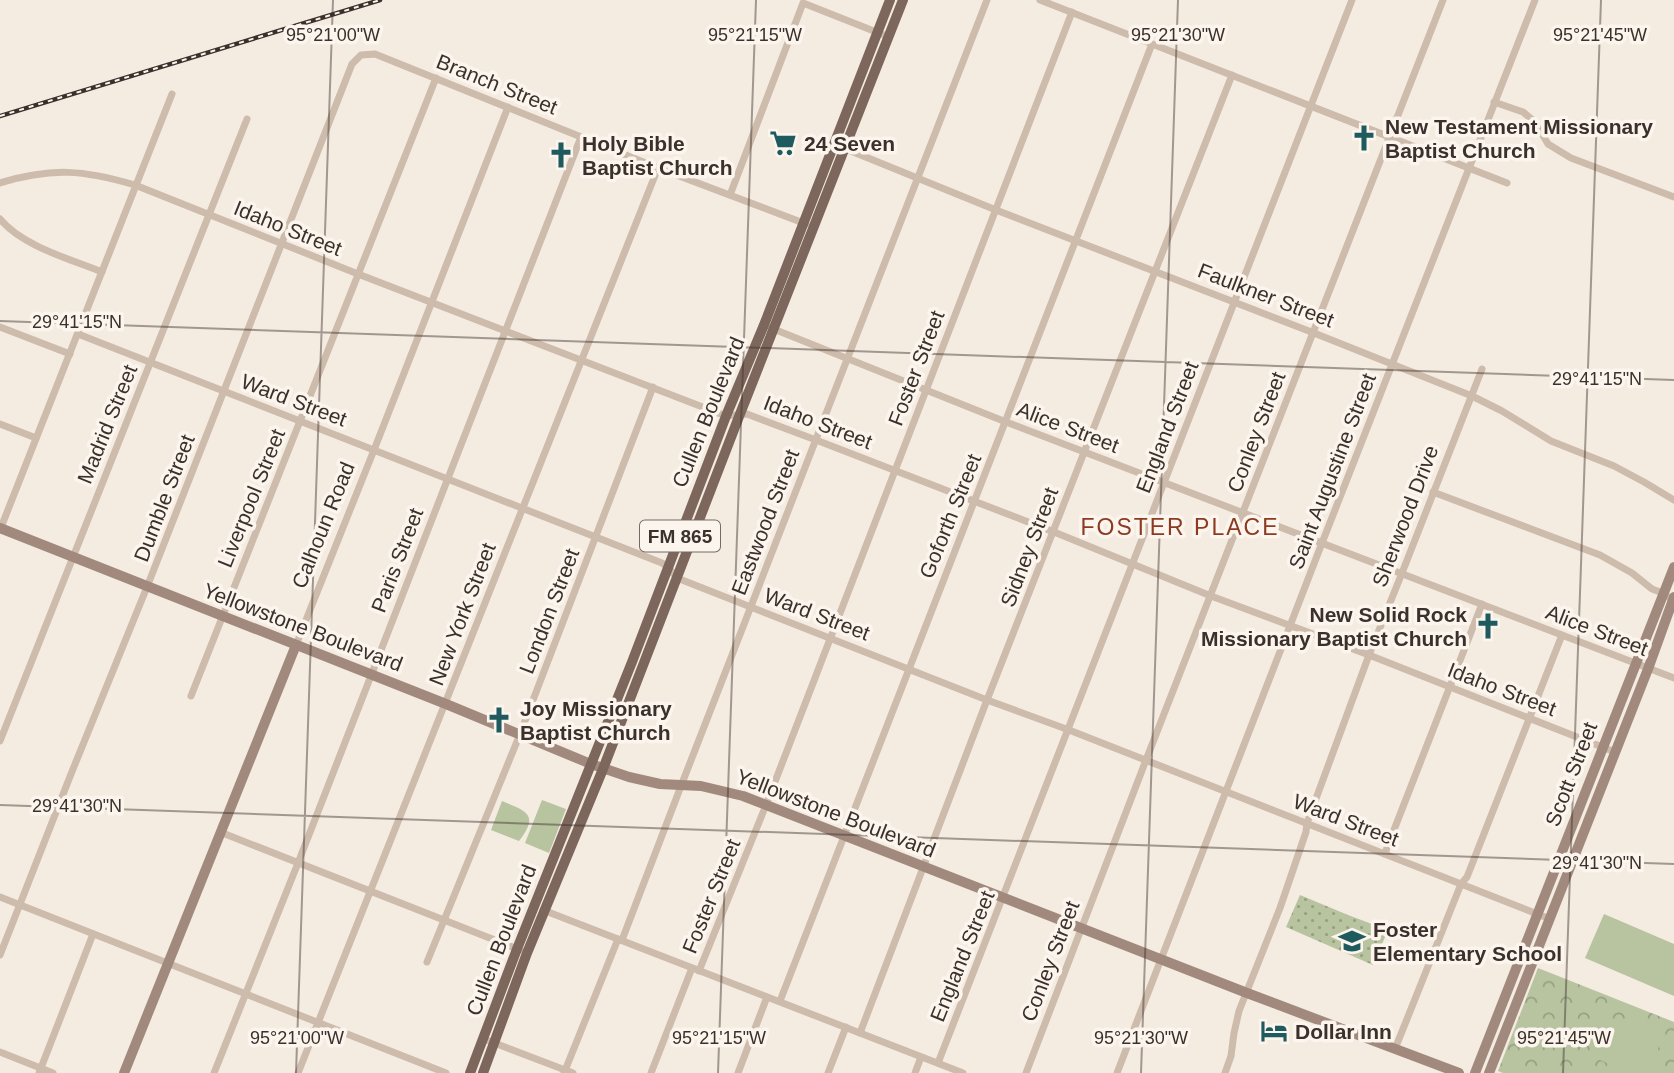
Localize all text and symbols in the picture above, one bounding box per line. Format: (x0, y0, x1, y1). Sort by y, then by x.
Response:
text: 95°21'00"W (286, 25, 380, 45)
text: 95°21'15"W (708, 25, 802, 45)
text: 95°21'30"W (1131, 25, 1225, 45)
text: 95°21'45"W (1553, 25, 1647, 45)
street label: Branch Street (433, 49, 561, 119)
place label: New Testament Missionary Baptist Church (1385, 115, 1653, 162)
church icon: New Testament Missionary Baptist Church (1349, 123, 1379, 153)
supermarket icon: 24 Seven (768, 128, 798, 158)
place label: Holy Bible Baptist Church (582, 132, 733, 179)
place label: 24 Seven (804, 132, 895, 155)
church icon: Holy Bible Baptist Church (546, 140, 576, 170)
street label: Idaho Street (231, 196, 345, 260)
street label: Faulkner Street (1195, 259, 1337, 332)
street label: Foster Street (884, 307, 949, 429)
text: 29°41'15"N (32, 312, 122, 332)
street label: Cullen Boulevard (667, 334, 749, 490)
street label: England Street (1131, 358, 1203, 496)
street label: Madrid Street (73, 361, 141, 487)
street label: Conley Street (1222, 368, 1290, 496)
street label: Ward Street (238, 369, 350, 431)
text: 29°41'15"N (1552, 369, 1642, 389)
street label: Saint Augustine Street (1284, 370, 1380, 572)
street label: Idaho Street (760, 391, 876, 453)
street label: Alice Street (1014, 397, 1122, 457)
street label: Liverpool Street (213, 425, 289, 570)
street label: Dumble Street (129, 431, 199, 565)
street label: Sherwood Drive (1367, 442, 1443, 590)
street label: Eastwood Street (727, 446, 803, 598)
street label: Goforth Street (915, 450, 985, 581)
street label: Calhoun Road (287, 458, 359, 592)
street label: Sidney Street (996, 484, 1062, 610)
street label: Paris Street (367, 505, 427, 615)
district label: FOSTER PLACE (1080, 514, 1280, 540)
road number: FM 865 (640, 520, 720, 552)
street label: New York Street (424, 539, 500, 688)
street label: London Street (515, 545, 583, 677)
street label: Yellowstone Boulevard (200, 578, 406, 676)
street label: Ward Street (761, 583, 873, 645)
street label: Alice Street (1543, 600, 1651, 660)
place label: New Solid Rock Missionary Baptist Church (1201, 603, 1467, 650)
church icon: New Solid Rock Missionary Baptist Church (1473, 611, 1503, 641)
street label: Idaho Street (1444, 658, 1560, 720)
place label: Joy Missionary Baptist Church (520, 697, 672, 744)
church icon: Joy Missionary Baptist Church (484, 705, 514, 735)
street label: Scott Street (1541, 719, 1601, 829)
street label: Yellowstone Boulevard (733, 764, 939, 862)
street label: Ward Street (1290, 789, 1402, 851)
text: 29°41'30"N (32, 796, 122, 816)
street label: Foster Street (678, 835, 744, 957)
text: 29°41'30"N (1552, 853, 1642, 873)
street label: Cullen Boulevard (462, 861, 540, 1019)
street label: England Street (925, 887, 999, 1025)
street label: Conley Street (1016, 897, 1084, 1025)
place label: Foster Elementary School (1373, 918, 1562, 965)
school or university icon: Foster Elementary School (1337, 926, 1367, 956)
hotel icon: Dollar Inn (1259, 1016, 1289, 1046)
place label: Dollar Inn (1295, 1020, 1392, 1043)
text: 95°21'00"W (250, 1028, 344, 1048)
text: 95°21'15"W (672, 1028, 766, 1048)
text: 95°21'30"W (1094, 1028, 1188, 1048)
text: 95°21'45"W (1517, 1028, 1611, 1048)

